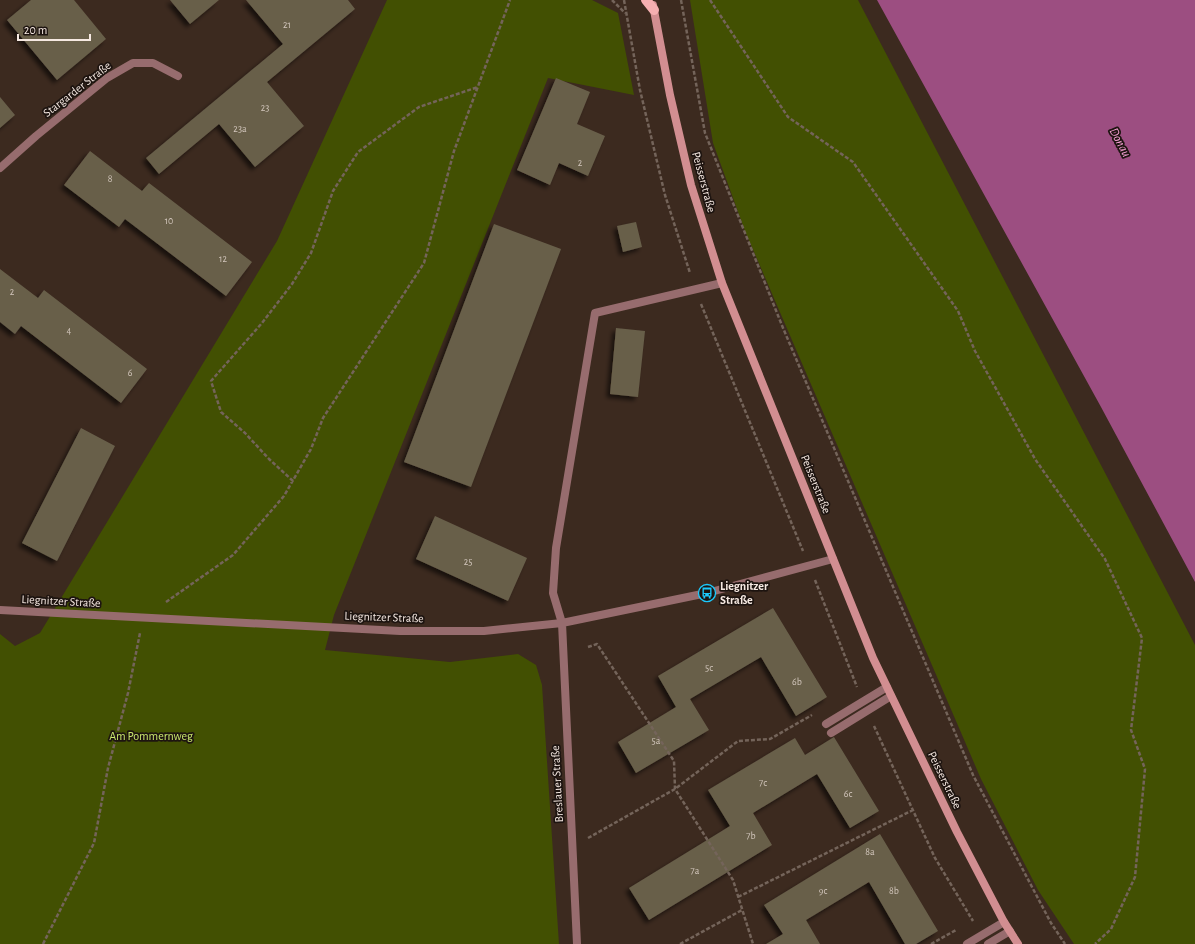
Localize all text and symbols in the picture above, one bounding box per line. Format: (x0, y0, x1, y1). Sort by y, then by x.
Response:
scale bar (18, 16, 90, 42)
house number: 21 (283, 20, 291, 30)
text: 20 m (24, 24, 47, 36)
street label: Stargarder Straße (41, 59, 113, 119)
house number: 23 (261, 103, 269, 113)
house number: 23a (233, 124, 247, 134)
water label: Donau (1107, 126, 1133, 160)
street label: Peisserstraße (690, 150, 718, 214)
house number: 2 (578, 158, 583, 168)
house number: 8 (108, 174, 113, 184)
house number: 10 (165, 216, 173, 226)
house number: 12 (219, 254, 227, 264)
house number: 2 (10, 287, 15, 297)
house number: 4 (67, 326, 72, 336)
house number: 6 (128, 368, 133, 378)
street label: Peisserstraße (799, 453, 833, 515)
house number: 25 (464, 557, 472, 567)
place label: Liegnitzer Straße (720, 580, 769, 606)
bus stop icon: Liegnitzer Straße (697, 583, 717, 603)
street label: Liegnitzer Straße (21, 593, 101, 609)
street label: Liegnitzer Straße (344, 610, 424, 624)
house number: 5c (705, 663, 713, 673)
house number: 6b (792, 677, 802, 687)
park label: Am Pommernweg (109, 730, 193, 742)
house number: 5a (652, 736, 661, 746)
street label: Breslauer Straße (549, 745, 565, 823)
street label: Peisserstraße (926, 749, 964, 811)
house number: 7c (759, 778, 767, 788)
house number: 6c (844, 789, 852, 799)
house number: 7b (746, 831, 756, 841)
house number: 8a (865, 847, 875, 857)
house number: 7a (691, 866, 700, 876)
house number: 9c (819, 886, 827, 896)
house number: 8b (889, 886, 899, 896)

